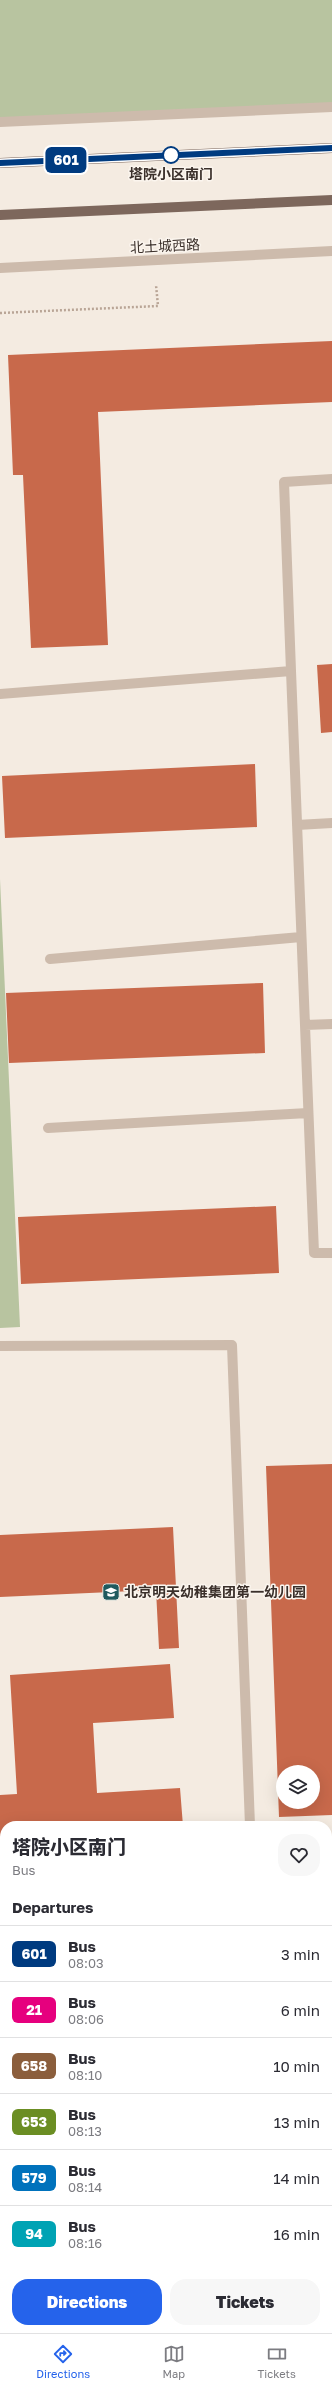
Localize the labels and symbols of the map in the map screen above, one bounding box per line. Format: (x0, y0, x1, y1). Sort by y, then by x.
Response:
marker: 塔院小区南门 (162, 146, 180, 164)
line badge: 601 (43, 147, 89, 173)
place label: 塔院小区南门 (129, 165, 213, 182)
street label: 北土城西路 (130, 235, 200, 256)
school or university icon: 北京明天幼稚集团第一幼儿园 (101, 1582, 121, 1602)
place label: 北京明天幼稚集团第一幼儿园 (124, 1583, 306, 1600)

